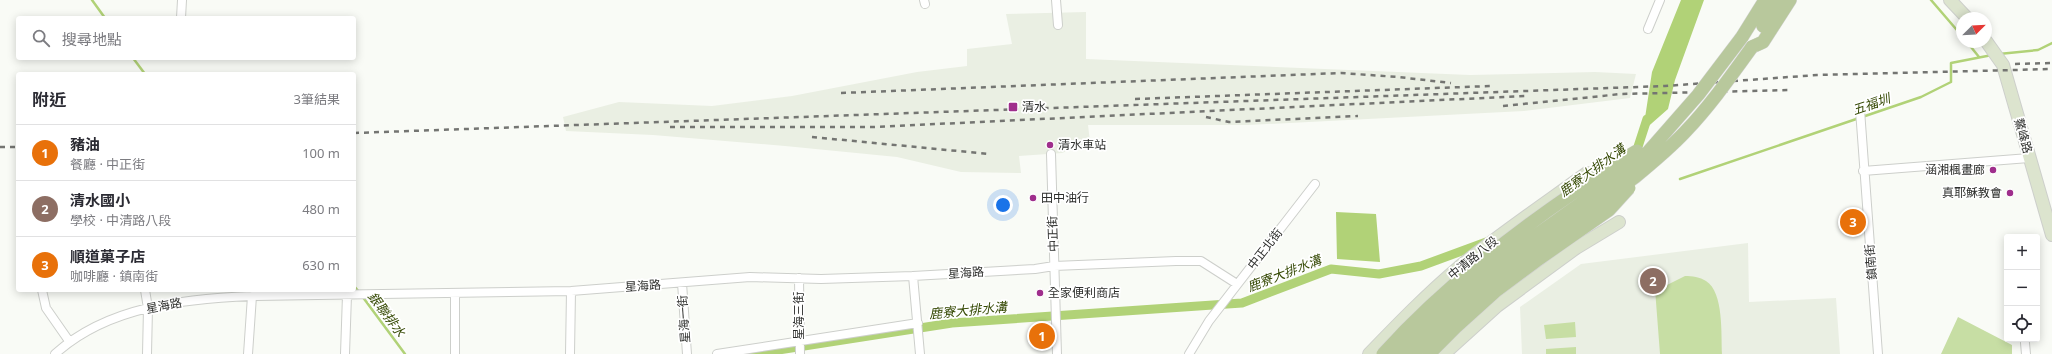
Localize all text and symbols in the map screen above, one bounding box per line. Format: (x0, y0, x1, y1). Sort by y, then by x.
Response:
north arrow (1956, 12, 1992, 48)
search box (16, 16, 356, 60)
icon: search (30, 27, 52, 49)
text: 搜尋地點 (62, 29, 122, 49)
text: 附近 (32, 88, 66, 111)
water label: 五福圳 (1850, 88, 1894, 119)
text: 3筆結果 (294, 90, 340, 108)
place label: 清水 (1022, 98, 1046, 115)
marker: 清水 (1007, 101, 1019, 113)
street label: 鰲峰路 (2010, 116, 2037, 156)
text: 豬油 (70, 134, 100, 154)
place label: 清水車站 (1058, 136, 1106, 153)
water label: 鹿寮大排水溝 (1555, 139, 1630, 200)
marker: 清水車站 (1045, 140, 1055, 150)
text: 1 (41, 144, 49, 162)
text: 100 m (302, 144, 340, 162)
text: 餐廳 · 中正街 (70, 155, 145, 173)
place label: 涵湘楓畫廊 (1925, 161, 1985, 178)
marker: 涵湘楓畫廊 (1988, 165, 1998, 175)
place label: 真耶穌教會 (1942, 184, 2002, 201)
marker: 真耶穌教會 (2005, 188, 2015, 198)
place label: 田中油行 (1041, 189, 1089, 206)
text: 清水國小 (70, 190, 130, 210)
marker: 田中油行 (1028, 193, 1038, 203)
your location (993, 195, 1013, 215)
text: 2 (41, 200, 49, 218)
text: 480 m (302, 200, 340, 218)
pin: 3 (1840, 207, 1866, 237)
text: 學校 · 中清路八段 (70, 211, 171, 229)
street label: 中正街 (1043, 216, 1062, 252)
street label: 中正北街 (1243, 225, 1286, 273)
street label: 中清路八段 (1444, 232, 1501, 283)
map controls (2004, 234, 2040, 342)
button: + (2004, 234, 2040, 270)
street label: 鎮南街 (1860, 243, 1881, 281)
text: 順道菓子店 (70, 246, 145, 266)
water label: 鹿寮大排水溝 (1244, 250, 1325, 295)
text: 3 (41, 256, 49, 274)
text: 630 m (302, 256, 340, 274)
street label: 星海路 (947, 263, 985, 282)
pin: 2 (1640, 266, 1666, 296)
text: 咖啡廳 · 鎮南街 (70, 267, 158, 285)
button: − (2004, 270, 2040, 306)
street label: 星海路 (624, 276, 662, 295)
place label: 全家便利商店 (1048, 284, 1120, 301)
water label: 銀聯排水 (364, 288, 410, 341)
marker: 全家便利商店 (1035, 288, 1045, 298)
street label: 星海三街 (790, 292, 807, 340)
street label: 星海路 (145, 294, 183, 317)
street label: 星海一街 (673, 294, 694, 344)
water label: 鹿寮大排水溝 (928, 297, 1010, 322)
button: locate (2004, 306, 2040, 342)
pin: 1 (1029, 321, 1055, 351)

